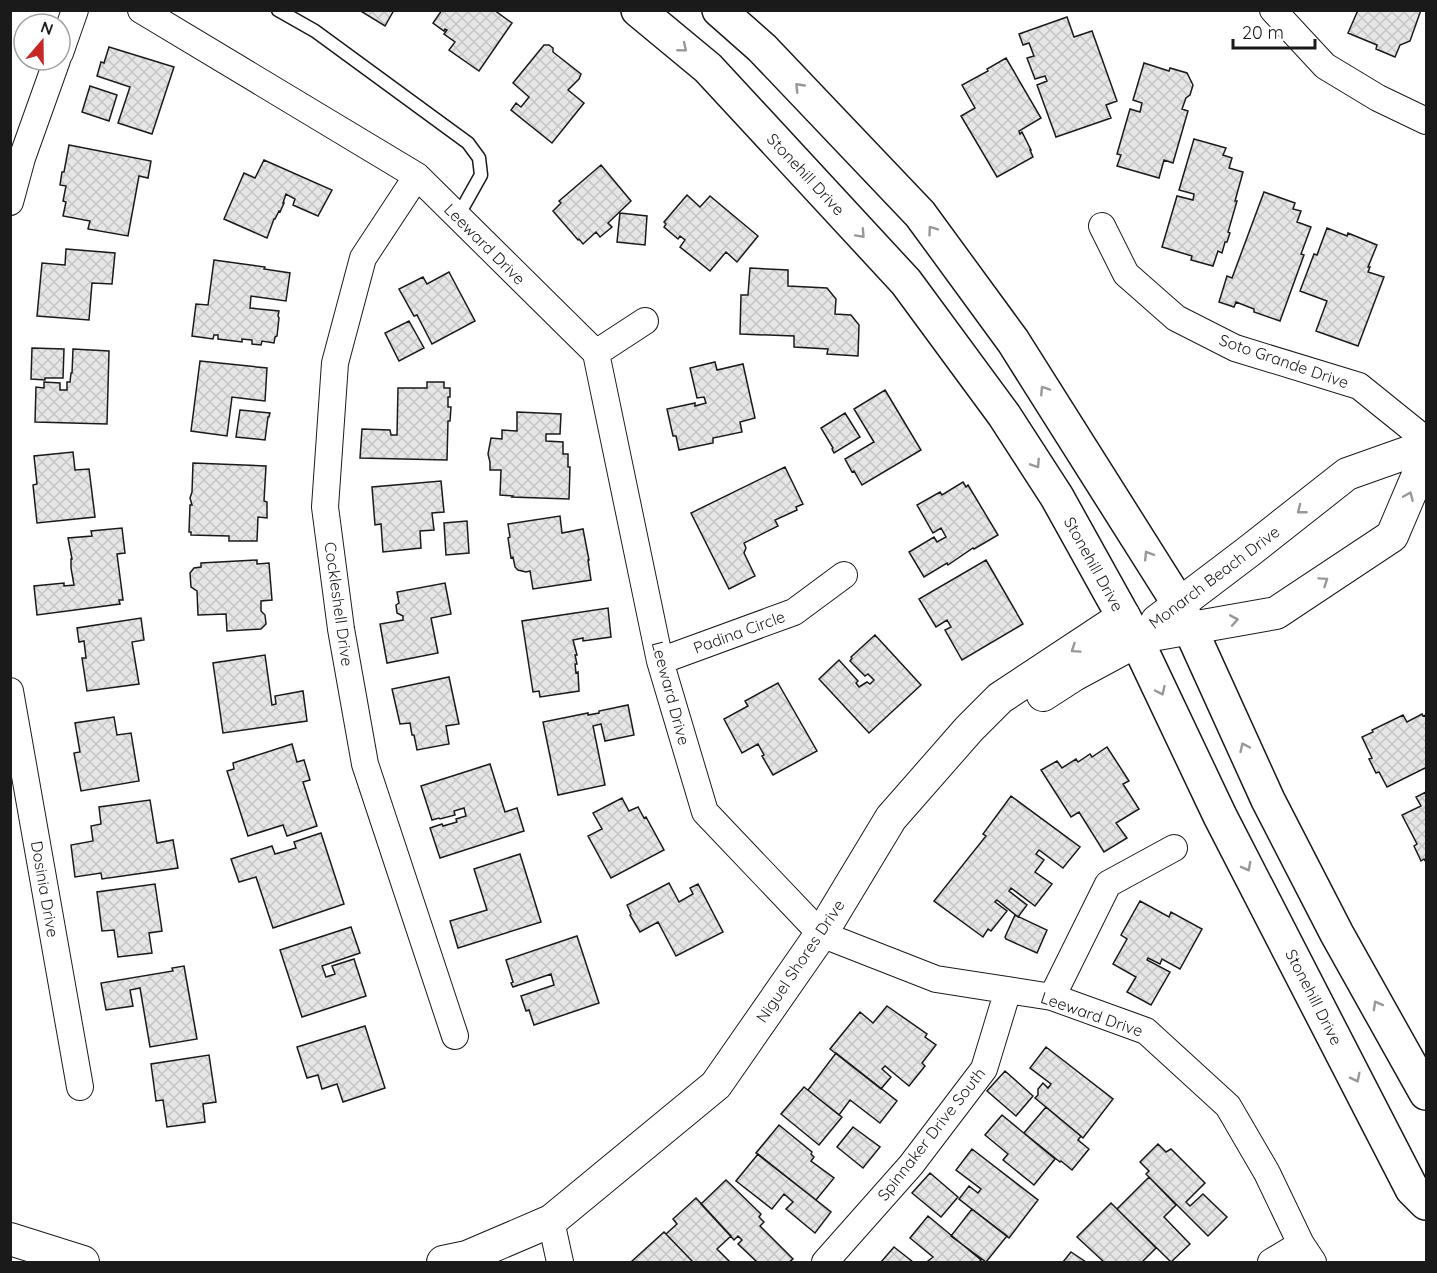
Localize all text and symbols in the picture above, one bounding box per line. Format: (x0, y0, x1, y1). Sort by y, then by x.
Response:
north arrow (12, 12, 72, 72)
scale bar (1233, 12, 1316, 50)
text: N (38, 16, 56, 39)
text: 20 m (1242, 21, 1284, 44)
one-way arrow (676, 40, 687, 51)
one-way arrow (796, 84, 807, 95)
street label: Stonehill Drive (763, 129, 849, 219)
street label: Leeward Drive (440, 199, 530, 289)
one-way arrow (928, 226, 939, 237)
one-way arrow (854, 227, 865, 238)
street label: Soto Grande Drive (1217, 329, 1351, 393)
one-way arrow (1040, 386, 1051, 397)
one-way arrow (1028, 457, 1039, 468)
one-way arrow (1402, 491, 1414, 502)
one-way arrow (1297, 503, 1308, 514)
street label: Stonehill Drive (1060, 513, 1128, 615)
street label: Monarch Beach Drive (1145, 521, 1283, 633)
street label: Cockleshell Drive (320, 541, 358, 667)
one-way arrow (1144, 551, 1156, 561)
one-way arrow (1318, 577, 1329, 588)
street label: Padina Circle (690, 606, 788, 658)
one-way arrow (1230, 615, 1239, 627)
street label: Leeward Drive (648, 639, 694, 747)
one-way arrow (1071, 642, 1082, 653)
one-way arrow (1153, 684, 1165, 695)
one-way arrow (1239, 742, 1251, 753)
street label: Dosinia Drive (27, 839, 63, 939)
one-way arrow (1240, 861, 1251, 872)
street label: Niguel Shores Drive (751, 896, 849, 1026)
street label: Stonehill Drive (1281, 946, 1347, 1048)
street label: Leeward Drive (1038, 987, 1146, 1041)
one-way arrow (1373, 1001, 1385, 1012)
street label: Spinnaker Drive South (873, 1064, 989, 1204)
one-way arrow (1348, 1072, 1360, 1083)

